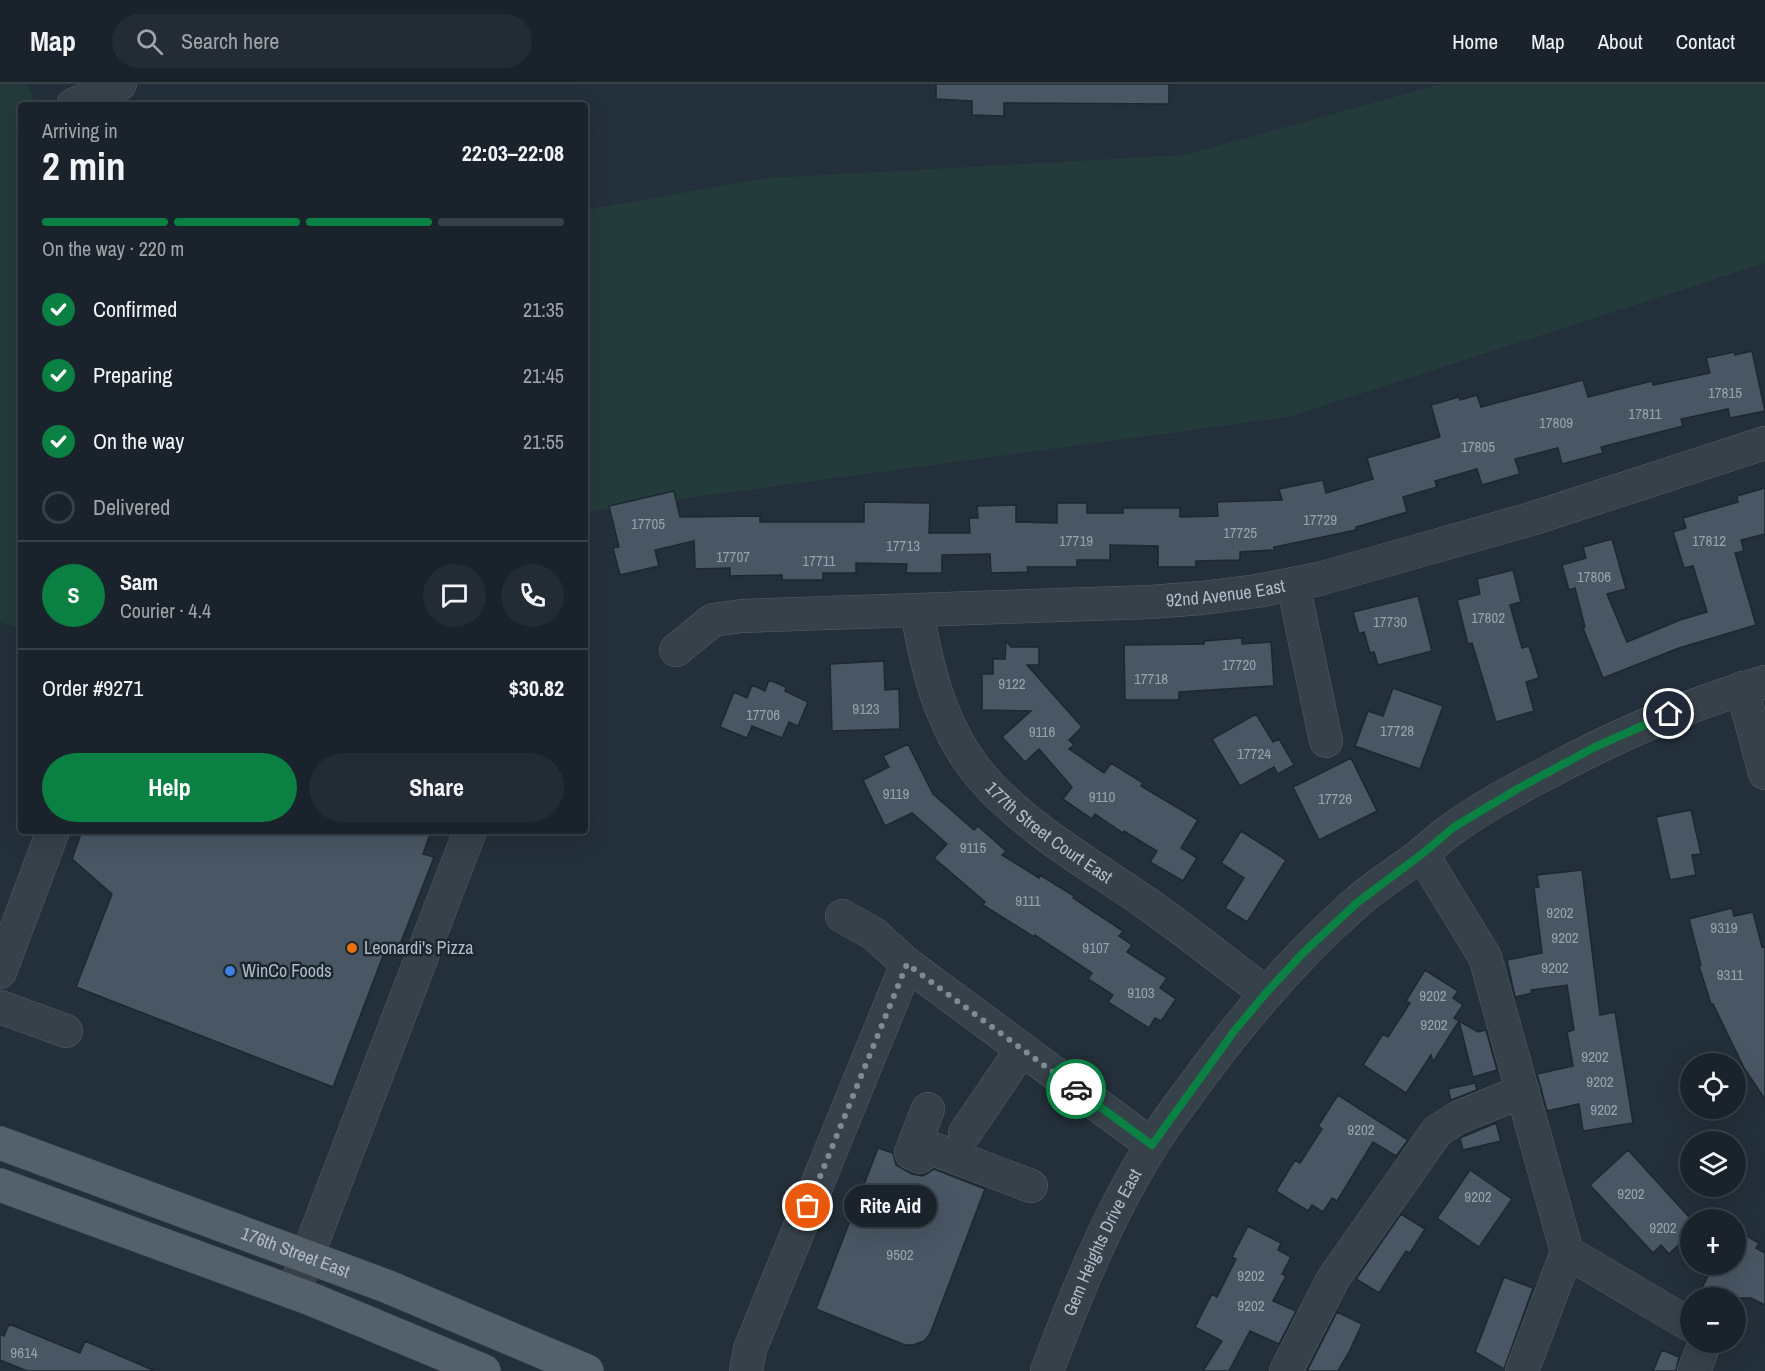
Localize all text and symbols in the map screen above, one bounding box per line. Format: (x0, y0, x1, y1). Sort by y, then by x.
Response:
search box (112, 14, 532, 68)
text: Map (30, 22, 76, 60)
icon: search (133, 25, 166, 58)
text: Search here (181, 26, 279, 56)
text: Home (1452, 27, 1498, 56)
text: Map (1531, 27, 1565, 56)
text: About (1598, 27, 1643, 56)
text: Contact (1676, 27, 1735, 56)
text: Arriving in (42, 117, 118, 144)
text: 22:03–22:08 (462, 138, 564, 168)
text: 2 min (42, 140, 126, 192)
text: On the way · 220 m (42, 235, 184, 262)
icon: check (42, 293, 75, 326)
text: Confirmed (93, 294, 177, 324)
text: 21:35 (523, 296, 564, 323)
icon: check (42, 359, 75, 392)
text: Preparing (93, 360, 172, 390)
text: 21:45 (523, 362, 564, 389)
house number: 17815 (1708, 382, 1742, 403)
house number: 17811 (1628, 403, 1662, 424)
house number: 17809 (1539, 412, 1573, 433)
icon: check (42, 425, 75, 458)
text: On the way (93, 426, 184, 456)
text: 21:55 (523, 428, 564, 455)
house number: 17805 (1461, 436, 1495, 457)
text: Delivered (93, 492, 170, 522)
house number: 17729 (1303, 509, 1337, 530)
house number: 17705 (631, 513, 665, 534)
house number: 17725 (1223, 522, 1257, 543)
house number: 17719 (1059, 530, 1093, 551)
house number: 17812 (1692, 530, 1726, 551)
house number: 17713 (886, 535, 920, 556)
house number: 17707 (716, 546, 750, 567)
house number: 17711 (802, 550, 836, 571)
button: chat (423, 564, 486, 627)
button: phone (501, 564, 564, 627)
house number: 17806 (1577, 566, 1611, 587)
text: Sam (120, 567, 158, 597)
street label: 92nd Avenue East (1165, 573, 1287, 613)
text: S (67, 580, 80, 610)
text: Courier · 4.4 (120, 597, 211, 624)
house number: 17802 (1471, 607, 1505, 628)
house number: 17730 (1373, 611, 1407, 632)
house number: 17720 (1222, 654, 1256, 675)
house number: 17718 (1134, 668, 1168, 689)
text: Order #9271 (42, 673, 143, 703)
text: $30.82 (509, 673, 564, 703)
house number: 9122 (998, 673, 1026, 694)
pin (1643, 688, 1694, 739)
icon: home (1652, 697, 1685, 730)
house number: 9123 (852, 698, 880, 719)
house number: 17706 (746, 704, 780, 725)
house number: 17728 (1380, 720, 1414, 741)
house number: 9116 (1029, 721, 1055, 742)
house number: 17724 (1237, 743, 1271, 764)
button: Help (42, 753, 297, 822)
button: Share (309, 753, 564, 822)
street label: 177th Street Court East (980, 776, 1118, 889)
house number: 9119 (883, 783, 909, 804)
house number: 9110 (1089, 786, 1115, 807)
house number: 17726 (1318, 788, 1352, 809)
house number: 9115 (960, 837, 986, 858)
house number: 9111 (1015, 890, 1041, 911)
house number: 9202 (1546, 902, 1574, 923)
house number: 9319 (1710, 917, 1738, 938)
house number: 9202 (1551, 927, 1579, 948)
place label: Leonardi's Pizza (364, 935, 474, 960)
house number: 9107 (1082, 937, 1110, 958)
marker: Leonardi's Pizza (345, 941, 359, 955)
house number: 9202 (1541, 957, 1569, 978)
place label: WinCo Foods (242, 958, 332, 983)
marker: WinCo Foods (223, 964, 237, 978)
house number: 9311 (1717, 964, 1743, 985)
house number: 9103 (1127, 982, 1155, 1003)
house number: 9202 (1419, 985, 1447, 1006)
house number: 9202 (1420, 1014, 1448, 1035)
house number: 9202 (1581, 1046, 1609, 1067)
map controls (1680, 1053, 1746, 1353)
button: locate (1680, 1053, 1746, 1119)
courier (1046, 1059, 1106, 1119)
house number: 9202 (1586, 1071, 1614, 1092)
icon: car (1060, 1073, 1093, 1106)
house number: 9202 (1590, 1099, 1618, 1120)
house number: 9202 (1347, 1119, 1375, 1140)
button: layers (1680, 1131, 1746, 1197)
street label: Gem Heights Drive East (1057, 1164, 1147, 1320)
pin (782, 1180, 833, 1231)
house number: 9202 (1617, 1183, 1645, 1204)
callout: Rite Aid (844, 1185, 937, 1227)
house number: 9202 (1464, 1186, 1492, 1207)
icon: bag (791, 1189, 824, 1222)
text: Rite Aid (860, 1192, 921, 1219)
button: + (1680, 1209, 1746, 1275)
house number: 9202 (1649, 1217, 1677, 1238)
street label: 176th Street East (238, 1220, 353, 1284)
house number: 9502 (886, 1244, 914, 1265)
house number: 9202 (1237, 1265, 1265, 1286)
button: − (1680, 1287, 1746, 1353)
house number: 9202 (1237, 1295, 1265, 1316)
house number: 9614 (10, 1342, 38, 1363)

